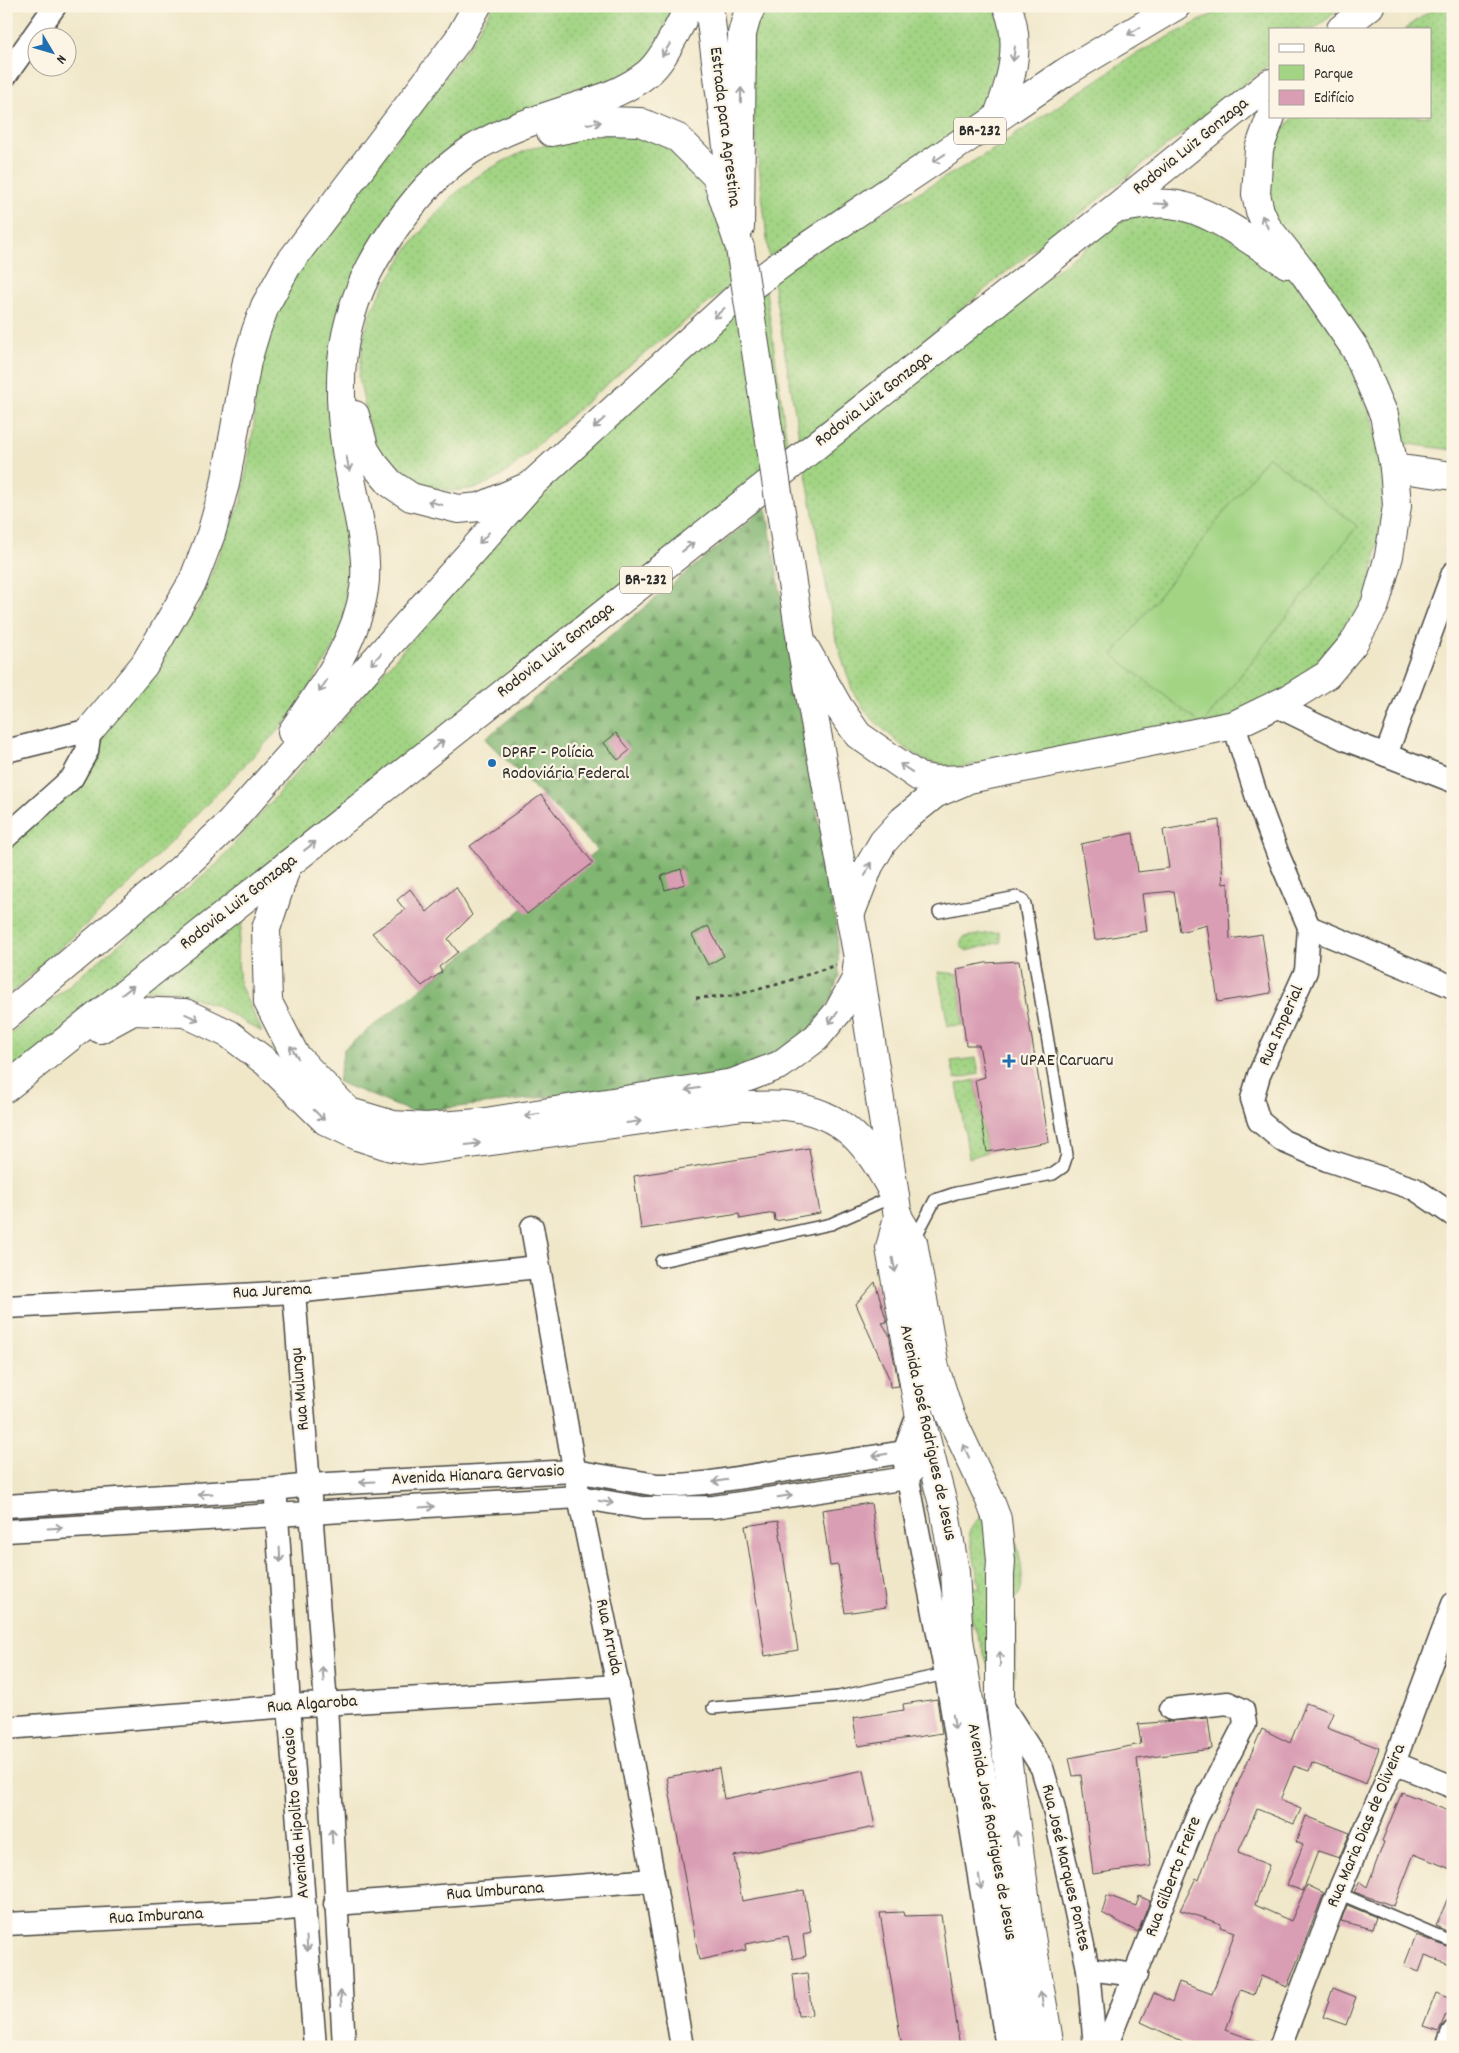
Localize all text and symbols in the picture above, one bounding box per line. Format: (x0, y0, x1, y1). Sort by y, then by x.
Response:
one-way arrow (1127, 27, 1141, 37)
north arrow (28, 28, 78, 78)
legend (1269, 28, 1432, 118)
text: Rua (1314, 38, 1336, 60)
one-way arrow (661, 43, 671, 57)
one-way arrow (1009, 45, 1019, 61)
street label: Estrada para Agrestina (702, 46, 746, 209)
text: N (51, 50, 71, 68)
text: Parque (1314, 64, 1354, 86)
one-way arrow (736, 87, 746, 103)
text: Edifício (1314, 88, 1354, 110)
street label: Rodovia Luiz Gonzaga (1128, 92, 1255, 202)
one-way arrow (586, 117, 602, 127)
road number: BR-232 (954, 118, 1006, 144)
one-way arrow (932, 153, 946, 163)
one-way arrow (1154, 199, 1170, 208)
one-way arrow (1260, 215, 1270, 230)
one-way arrow (712, 308, 725, 319)
street label: Rodovia Luiz Gonzaga (810, 346, 938, 454)
one-way arrow (592, 417, 605, 429)
one-way arrow (344, 456, 354, 472)
one-way arrow (428, 498, 444, 507)
one-way arrow (478, 531, 490, 544)
one-way arrow (682, 541, 695, 552)
road number: BR-232 (620, 566, 672, 594)
street label: Rodovia Luiz Gonzaga (492, 597, 620, 705)
one-way arrow (370, 653, 382, 666)
one-way arrow (318, 679, 328, 693)
one-way arrow (431, 740, 444, 751)
place label: DPRF - Polícia Rodoviária Federal (502, 741, 630, 787)
marker: DPRF - Polícia Rodoviária Federal (486, 757, 498, 769)
one-way arrow (900, 763, 914, 773)
one-way arrow (303, 841, 316, 852)
street label: Rodovia Luiz Gonzaga (175, 849, 303, 957)
one-way arrow (864, 862, 873, 877)
street label: Rua Imperial (1253, 981, 1311, 1070)
one-way arrow (121, 985, 134, 996)
one-way arrow (827, 1011, 838, 1024)
one-way arrow (184, 1012, 199, 1022)
one-way arrow (289, 1045, 300, 1059)
place label: UPAE Caruaru (1020, 1049, 1114, 1074)
marker: UPAE Caruaru (1002, 1054, 1016, 1068)
one-way arrow (685, 1085, 701, 1095)
one-way arrow (313, 1109, 326, 1121)
one-way arrow (525, 1110, 541, 1120)
one-way arrow (626, 1117, 642, 1127)
one-way arrow (465, 1139, 481, 1149)
one-way arrow (889, 1256, 899, 1272)
street label: Rua Jurema (232, 1277, 313, 1307)
street label: Avenida José Rodrigues de Jesus (892, 1323, 962, 1543)
street label: Rua Mulungu (285, 1346, 317, 1432)
one-way arrow (961, 1444, 971, 1459)
one-way arrow (873, 1451, 889, 1461)
street label: Avenida Hianara Gervasio (391, 1459, 565, 1493)
one-way arrow (712, 1476, 728, 1486)
one-way arrow (359, 1477, 375, 1486)
one-way arrow (197, 1489, 213, 1498)
one-way arrow (776, 1491, 792, 1501)
one-way arrow (598, 1497, 614, 1507)
one-way arrow (419, 1502, 435, 1511)
one-way arrow (47, 1524, 63, 1533)
one-way arrow (275, 1547, 284, 1563)
street label: Rua Arruda (588, 1597, 628, 1678)
one-way arrow (995, 1652, 1005, 1668)
one-way arrow (319, 1666, 328, 1682)
street label: Rua Algaroba (266, 1689, 359, 1721)
one-way arrow (949, 1713, 959, 1729)
street label: Avenida José Rodrigues de Jesus (960, 1721, 1022, 1943)
street label: Avenida Hipolito Gervasio (277, 1726, 317, 1900)
street label: Rua Maria Dias de Oliveira (1321, 1740, 1413, 1912)
street label: Rua José Marques Pontes (1034, 1782, 1096, 1954)
street label: Rua Gilberto Freire (1139, 1813, 1209, 1941)
one-way arrow (328, 1828, 337, 1844)
one-way arrow (1011, 1831, 1021, 1847)
one-way arrow (975, 1874, 985, 1890)
street label: Rua Umburana (445, 1876, 545, 1908)
street label: Rua Imburana (108, 1902, 204, 1932)
one-way arrow (303, 1936, 312, 1952)
one-way arrow (337, 1990, 346, 2006)
one-way arrow (1036, 1991, 1046, 2007)

